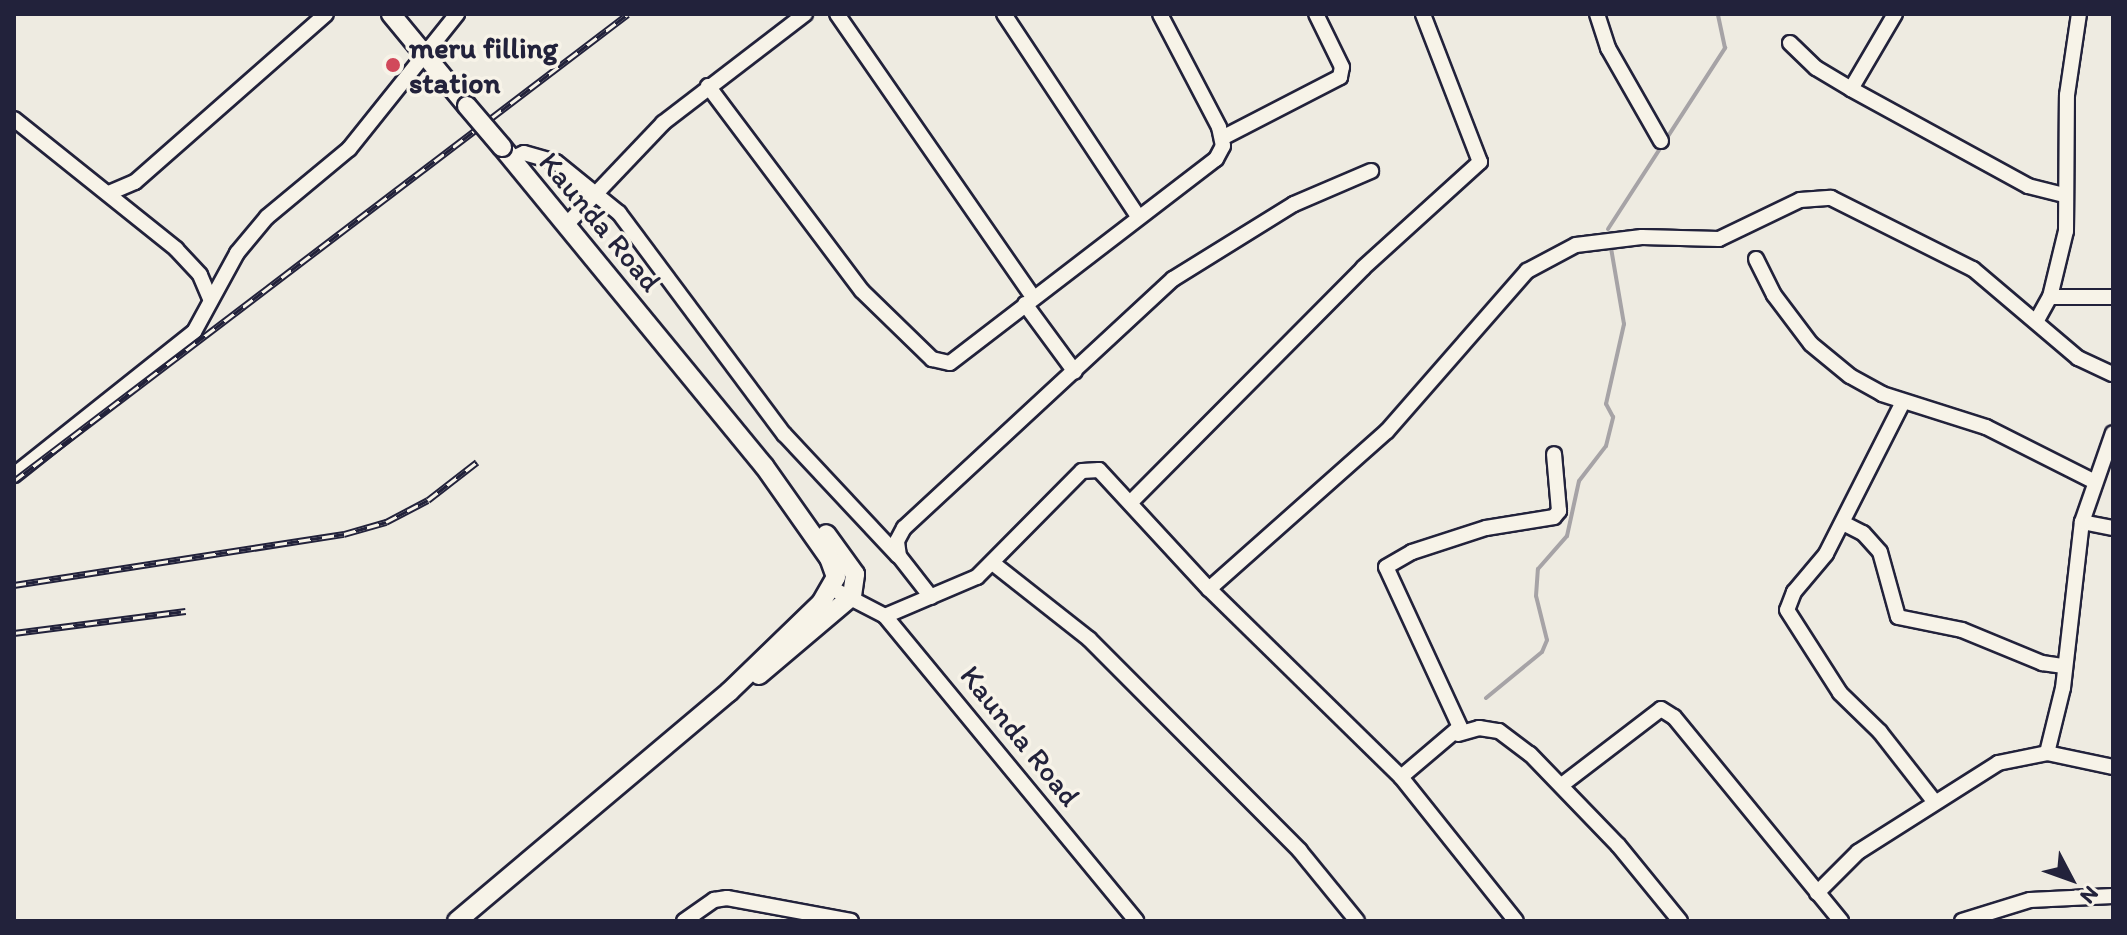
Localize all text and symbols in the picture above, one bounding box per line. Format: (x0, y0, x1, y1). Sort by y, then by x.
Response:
place label: meru filling station (409, 30, 559, 100)
marker: meru filling station (384, 56, 402, 74)
street label: Kaunda Road (531, 145, 669, 299)
street label: Kaunda Road (952, 658, 1088, 814)
north arrow (2031, 839, 2111, 919)
text: N (2074, 881, 2105, 910)

